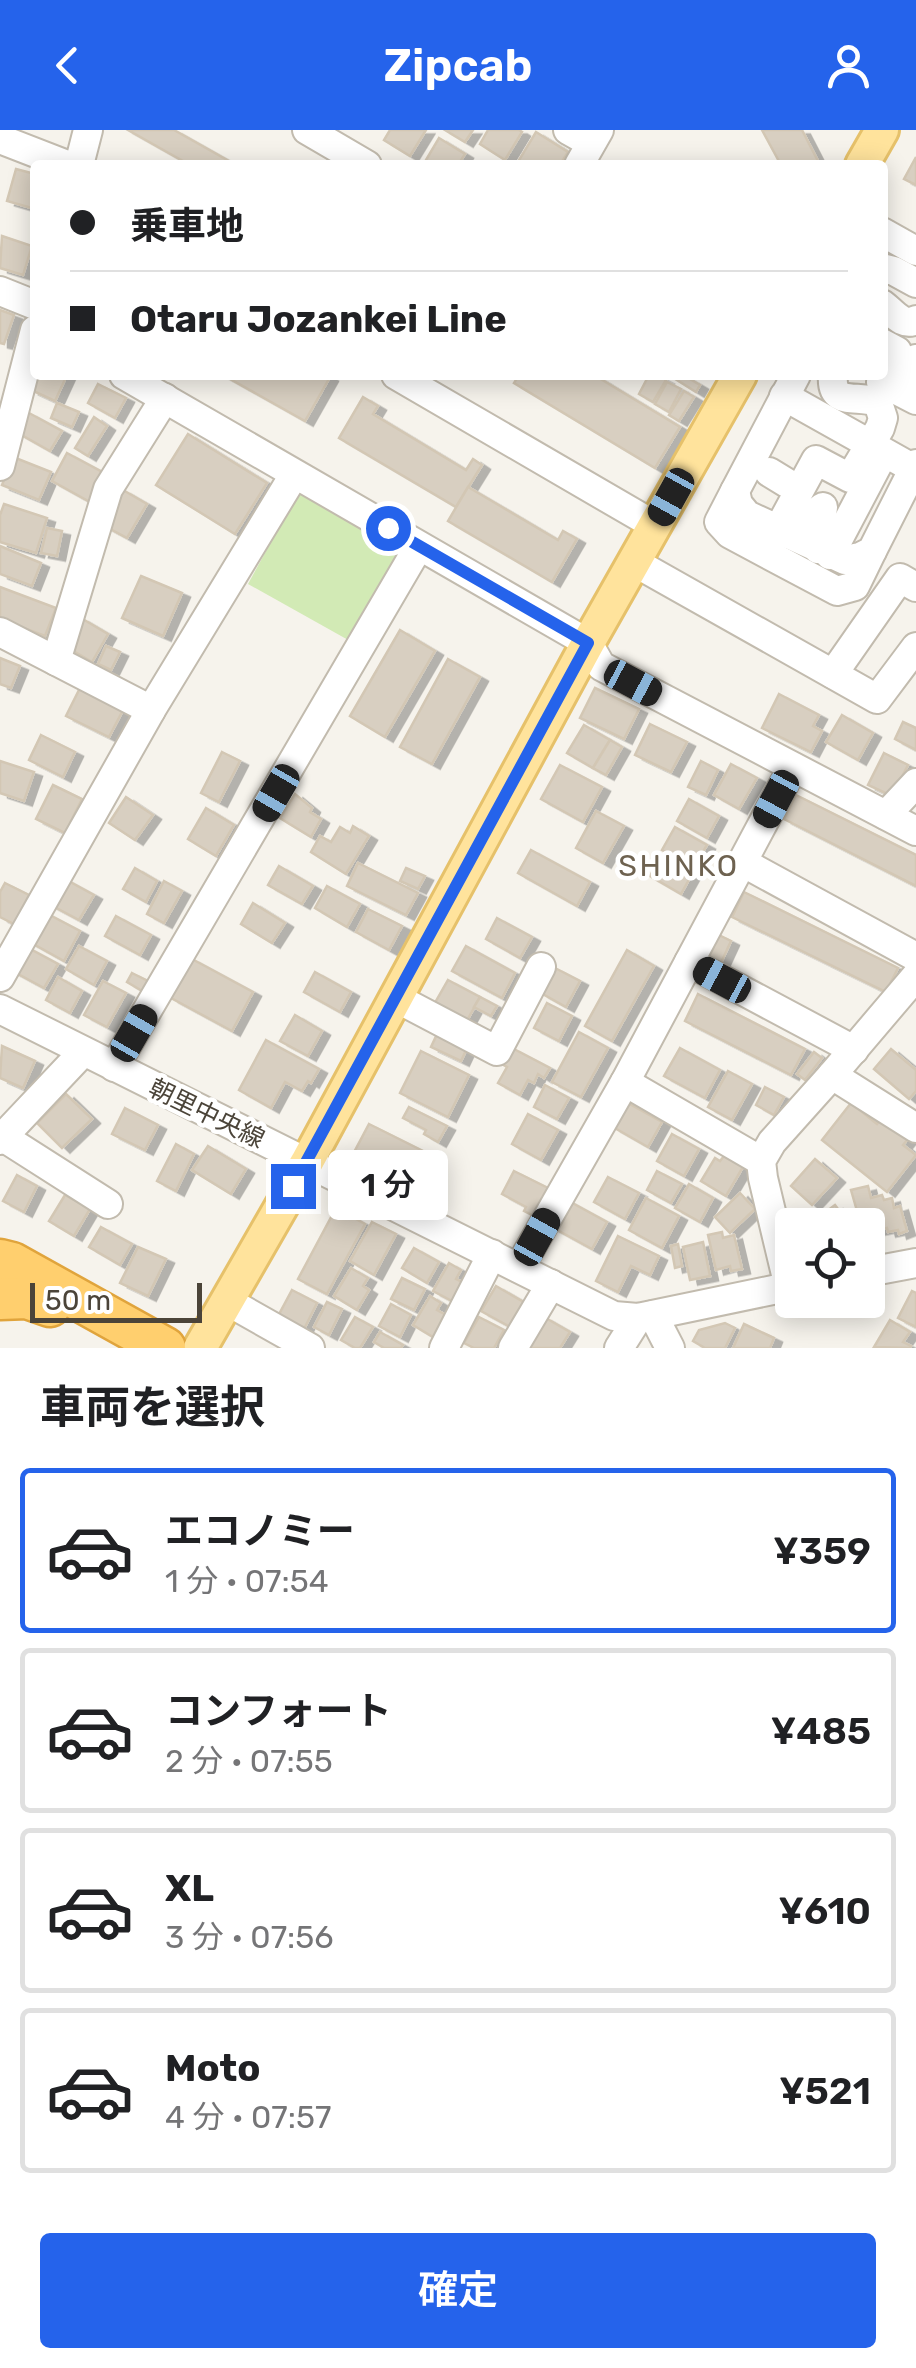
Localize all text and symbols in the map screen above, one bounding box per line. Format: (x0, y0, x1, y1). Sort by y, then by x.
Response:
icon: back (40, 38, 95, 93)
icon: person (821, 38, 876, 93)
text: Zipcab (383, 39, 533, 92)
text: 乗車地 (130, 203, 244, 249)
text: Otaru Jozankei Line (130, 296, 507, 342)
car (643, 463, 699, 531)
route start (366, 506, 411, 551)
car (599, 656, 667, 710)
car (248, 760, 304, 826)
car (749, 765, 803, 833)
district label: SHINKO (618, 848, 740, 884)
car (688, 953, 756, 1007)
car (106, 1000, 162, 1066)
street label: 朝里中央線 (144, 1073, 269, 1154)
callout: 1 分 (328, 1151, 448, 1221)
route end (271, 1164, 316, 1209)
text: 1 分 (361, 1166, 415, 1204)
car (509, 1203, 565, 1271)
map controls (775, 1208, 885, 1318)
button: locate (775, 1208, 885, 1318)
scale bar (30, 1278, 202, 1322)
text: 50 m (45, 1284, 111, 1317)
text: 車両を選択 (40, 1381, 265, 1434)
icon: car (45, 1506, 135, 1596)
text: エコノミー (165, 1508, 355, 1554)
text: ¥359 (773, 1528, 871, 1574)
text: 1 分 · 07:54 (165, 1562, 329, 1600)
icon: car (45, 1686, 135, 1776)
text: コンフォート (165, 1688, 392, 1734)
text: ¥485 (771, 1708, 871, 1754)
text: 2 分 · 07:55 (165, 1742, 333, 1780)
text: XL (165, 1865, 214, 1911)
icon: car (45, 1866, 135, 1956)
text: ¥610 (779, 1888, 871, 1934)
text: 3 分 · 07:56 (165, 1918, 334, 1956)
text: Moto (165, 2045, 261, 2091)
icon: car (45, 2046, 135, 2136)
text: ¥521 (779, 2068, 871, 2114)
text: 4 分 · 07:57 (165, 2098, 331, 2136)
button: 確定 (40, 2233, 876, 2348)

